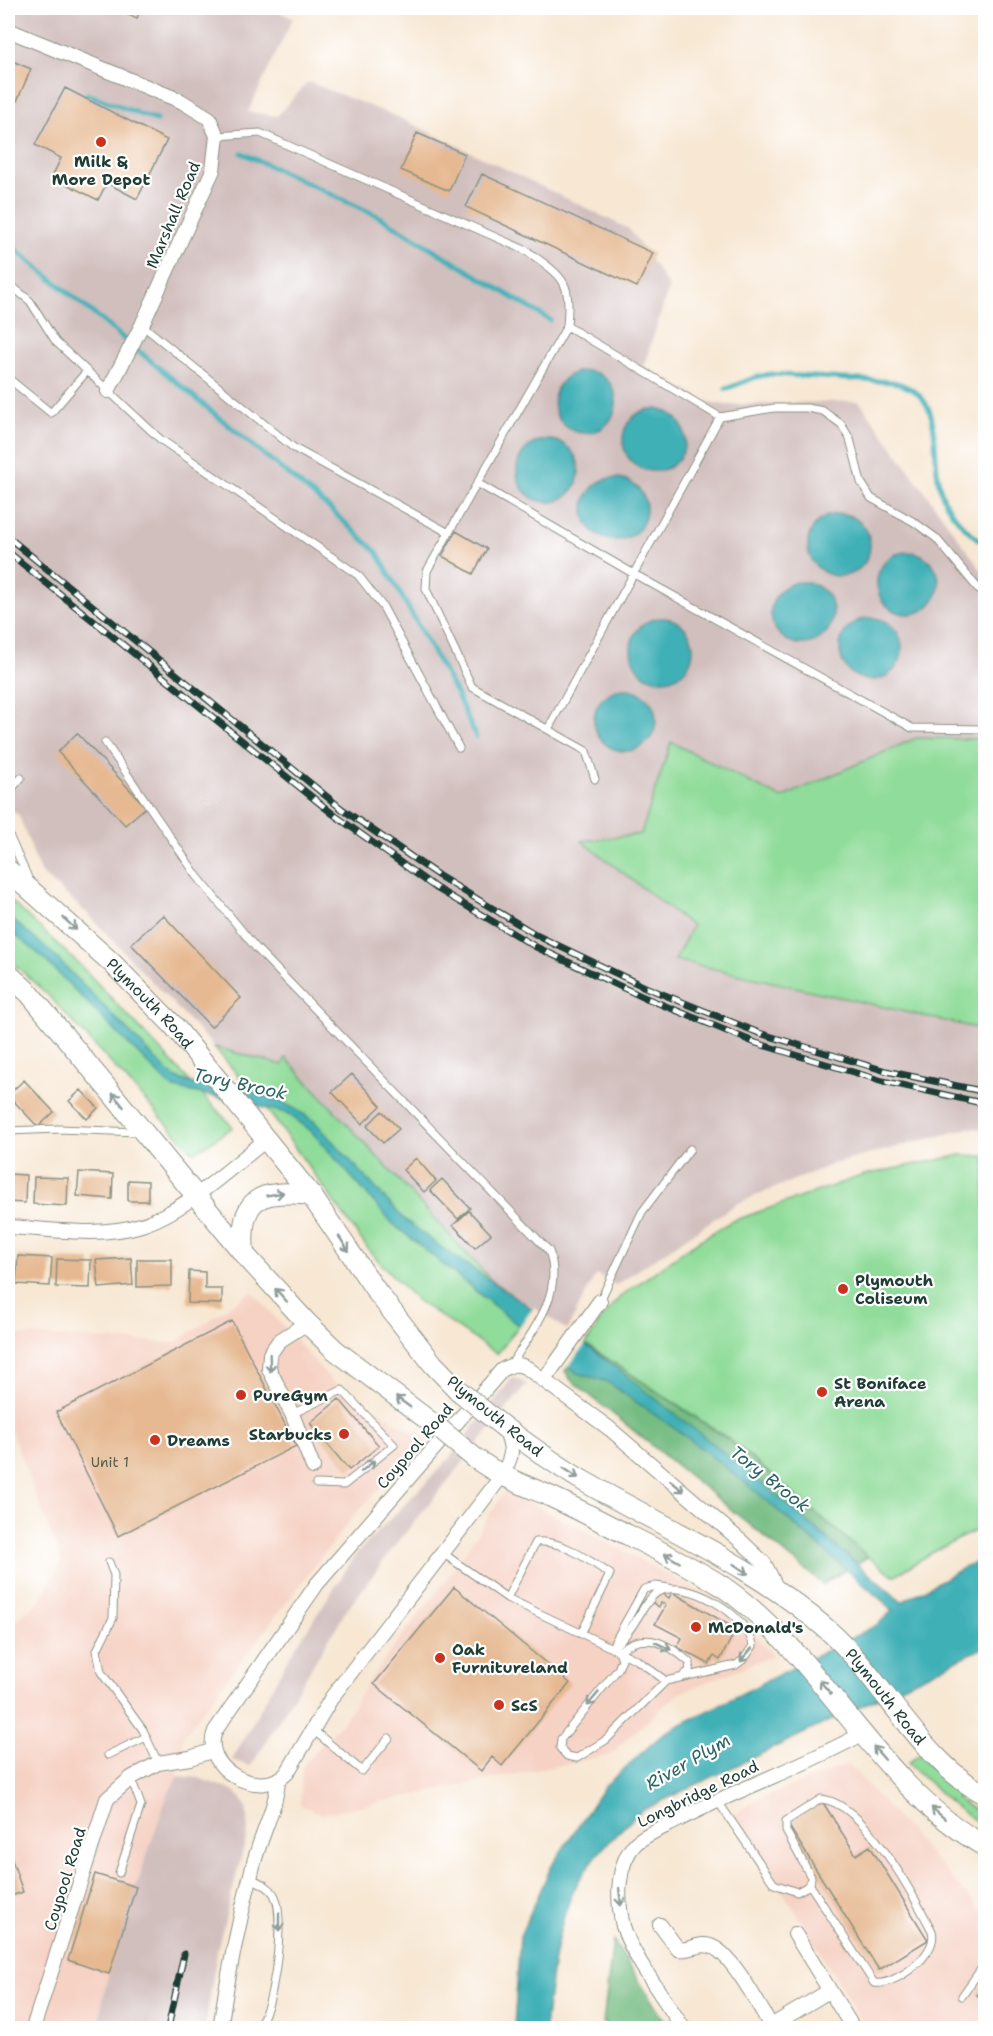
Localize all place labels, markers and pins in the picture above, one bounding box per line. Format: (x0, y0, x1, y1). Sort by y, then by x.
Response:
marker: Milk & More Depot (94, 135, 108, 149)
place label: Milk & More Depot (52, 151, 150, 190)
place label: Plymouth Coliseum (855, 1270, 934, 1309)
marker: Plymouth Coliseum (836, 1282, 850, 1296)
place label: St Boniface Arena (834, 1373, 927, 1412)
place label: PureGym (253, 1385, 328, 1406)
marker: St Boniface Arena (815, 1385, 829, 1399)
marker: PureGym (234, 1388, 248, 1402)
place label: Starbucks (249, 1424, 332, 1445)
marker: Starbucks (337, 1427, 351, 1441)
place label: Dreams (167, 1430, 230, 1451)
marker: Dreams (148, 1433, 162, 1447)
place label: McDonald's (708, 1617, 804, 1638)
marker: McDonald's (689, 1620, 703, 1634)
place label: Oak Furnitureland (452, 1639, 568, 1678)
marker: Oak Furnitureland (433, 1651, 447, 1665)
place label: ScS (511, 1695, 538, 1716)
marker: ScS (492, 1698, 506, 1712)

